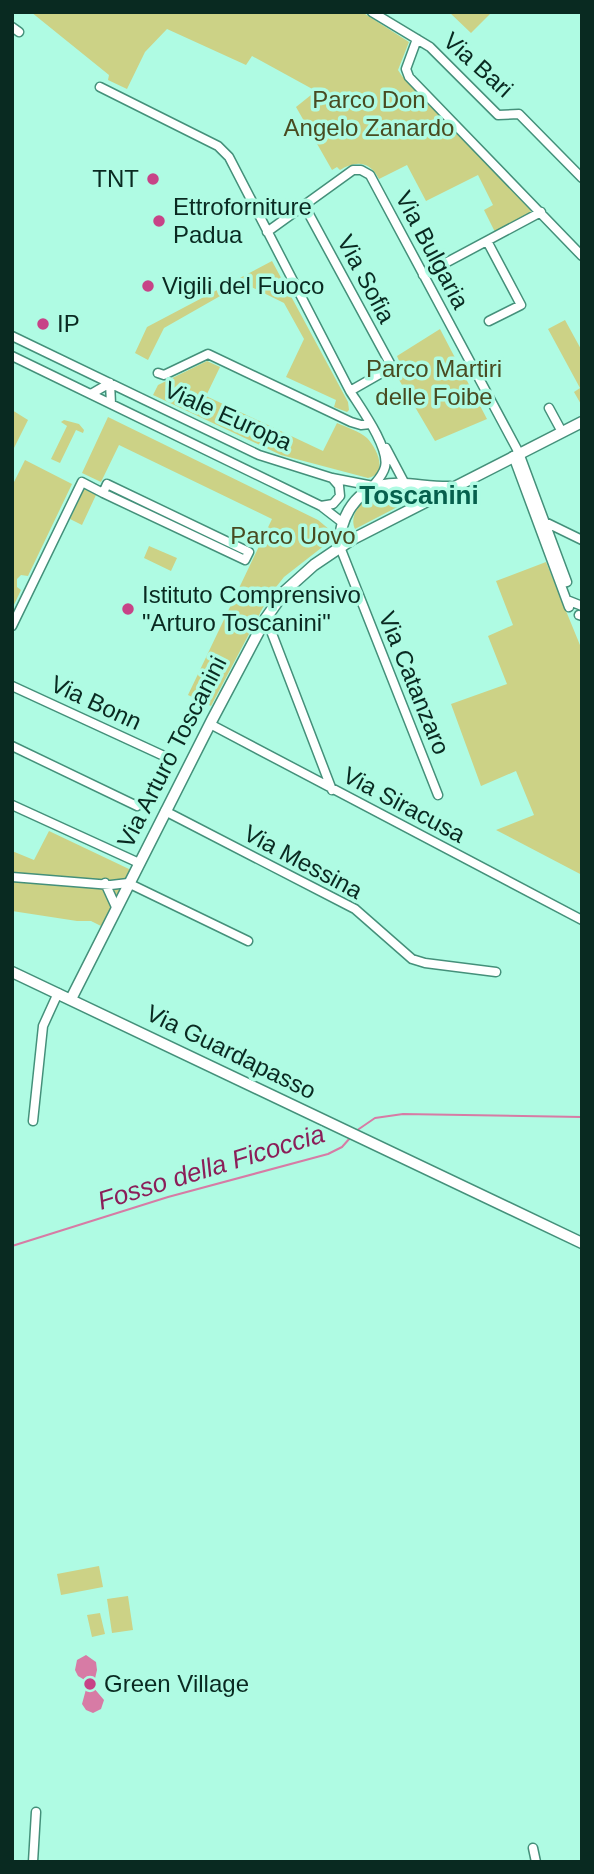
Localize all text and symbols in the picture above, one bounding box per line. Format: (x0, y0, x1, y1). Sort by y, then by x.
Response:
street label: Via Bari (438, 27, 518, 103)
park label: Parco Don Angelo Zanardo (284, 86, 454, 141)
place label: TNT (92, 165, 139, 192)
marker: TNT (145, 171, 161, 187)
street label: Via Bulgaria (390, 186, 475, 314)
place label: Ettroforniture Padua (173, 193, 312, 248)
marker: Ettroforniture Padua (151, 213, 167, 229)
street label: Via Sofia (332, 230, 401, 328)
place label: Vigili del Fuoco (162, 272, 324, 299)
marker: Vigili del Fuoco (140, 278, 156, 294)
place label: IP (57, 310, 80, 337)
marker: IP (35, 316, 51, 332)
park label: Parco Martiri delle Foibe (366, 355, 502, 410)
street label: Viale Europa (160, 375, 297, 456)
district label: Toscanini (359, 480, 479, 510)
park label: Parco Uovo (230, 522, 356, 549)
place label: Istituto Comprensivo "Arturo Toscanini" (142, 581, 361, 636)
marker: Istituto Comprensivo "Arturo Toscanini" (120, 601, 136, 617)
street label: Via Catanzaro (374, 607, 455, 758)
street label: Via Arturo Toscanini (112, 652, 232, 852)
street label: Via Bonn (47, 670, 146, 735)
street label: Via Siracusa (339, 761, 470, 848)
street label: Via Messina (239, 819, 368, 904)
street label: Via Guardapasso (142, 999, 320, 1104)
water label: Fosso della Ficoccia (94, 1118, 328, 1216)
place label: Green Village (104, 1670, 249, 1697)
marker: Green Village (82, 1676, 98, 1692)

